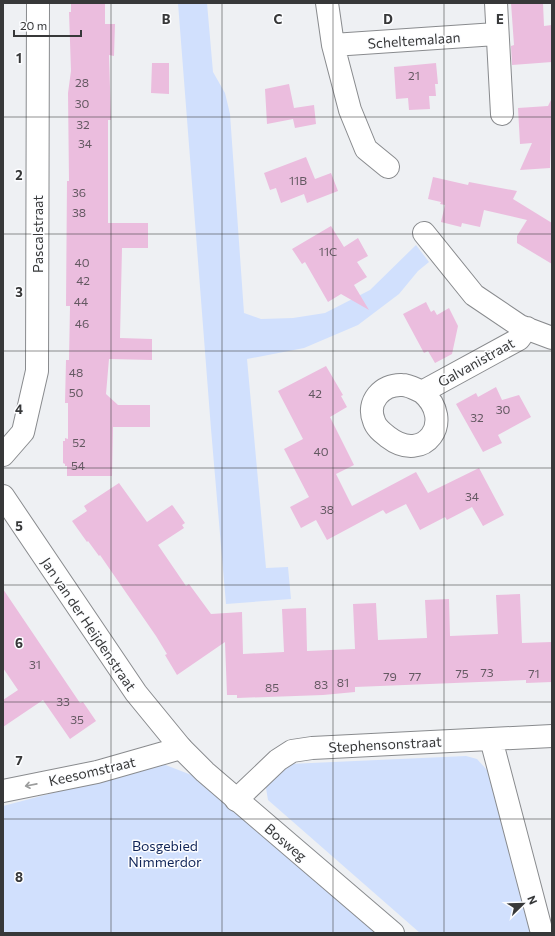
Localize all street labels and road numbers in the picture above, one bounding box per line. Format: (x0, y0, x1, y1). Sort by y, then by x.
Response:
street label: Scheltemalaan (367, 28, 461, 52)
street label: Pascalstraat (29, 195, 46, 273)
street label: Galvanistraat (435, 334, 518, 390)
street label: Jan van der Heijdenstraat (38, 554, 140, 694)
street label: Stephensonstraat (328, 733, 442, 755)
street label: Keesomstraat (47, 753, 137, 789)
street label: Bosweg (262, 820, 311, 865)

